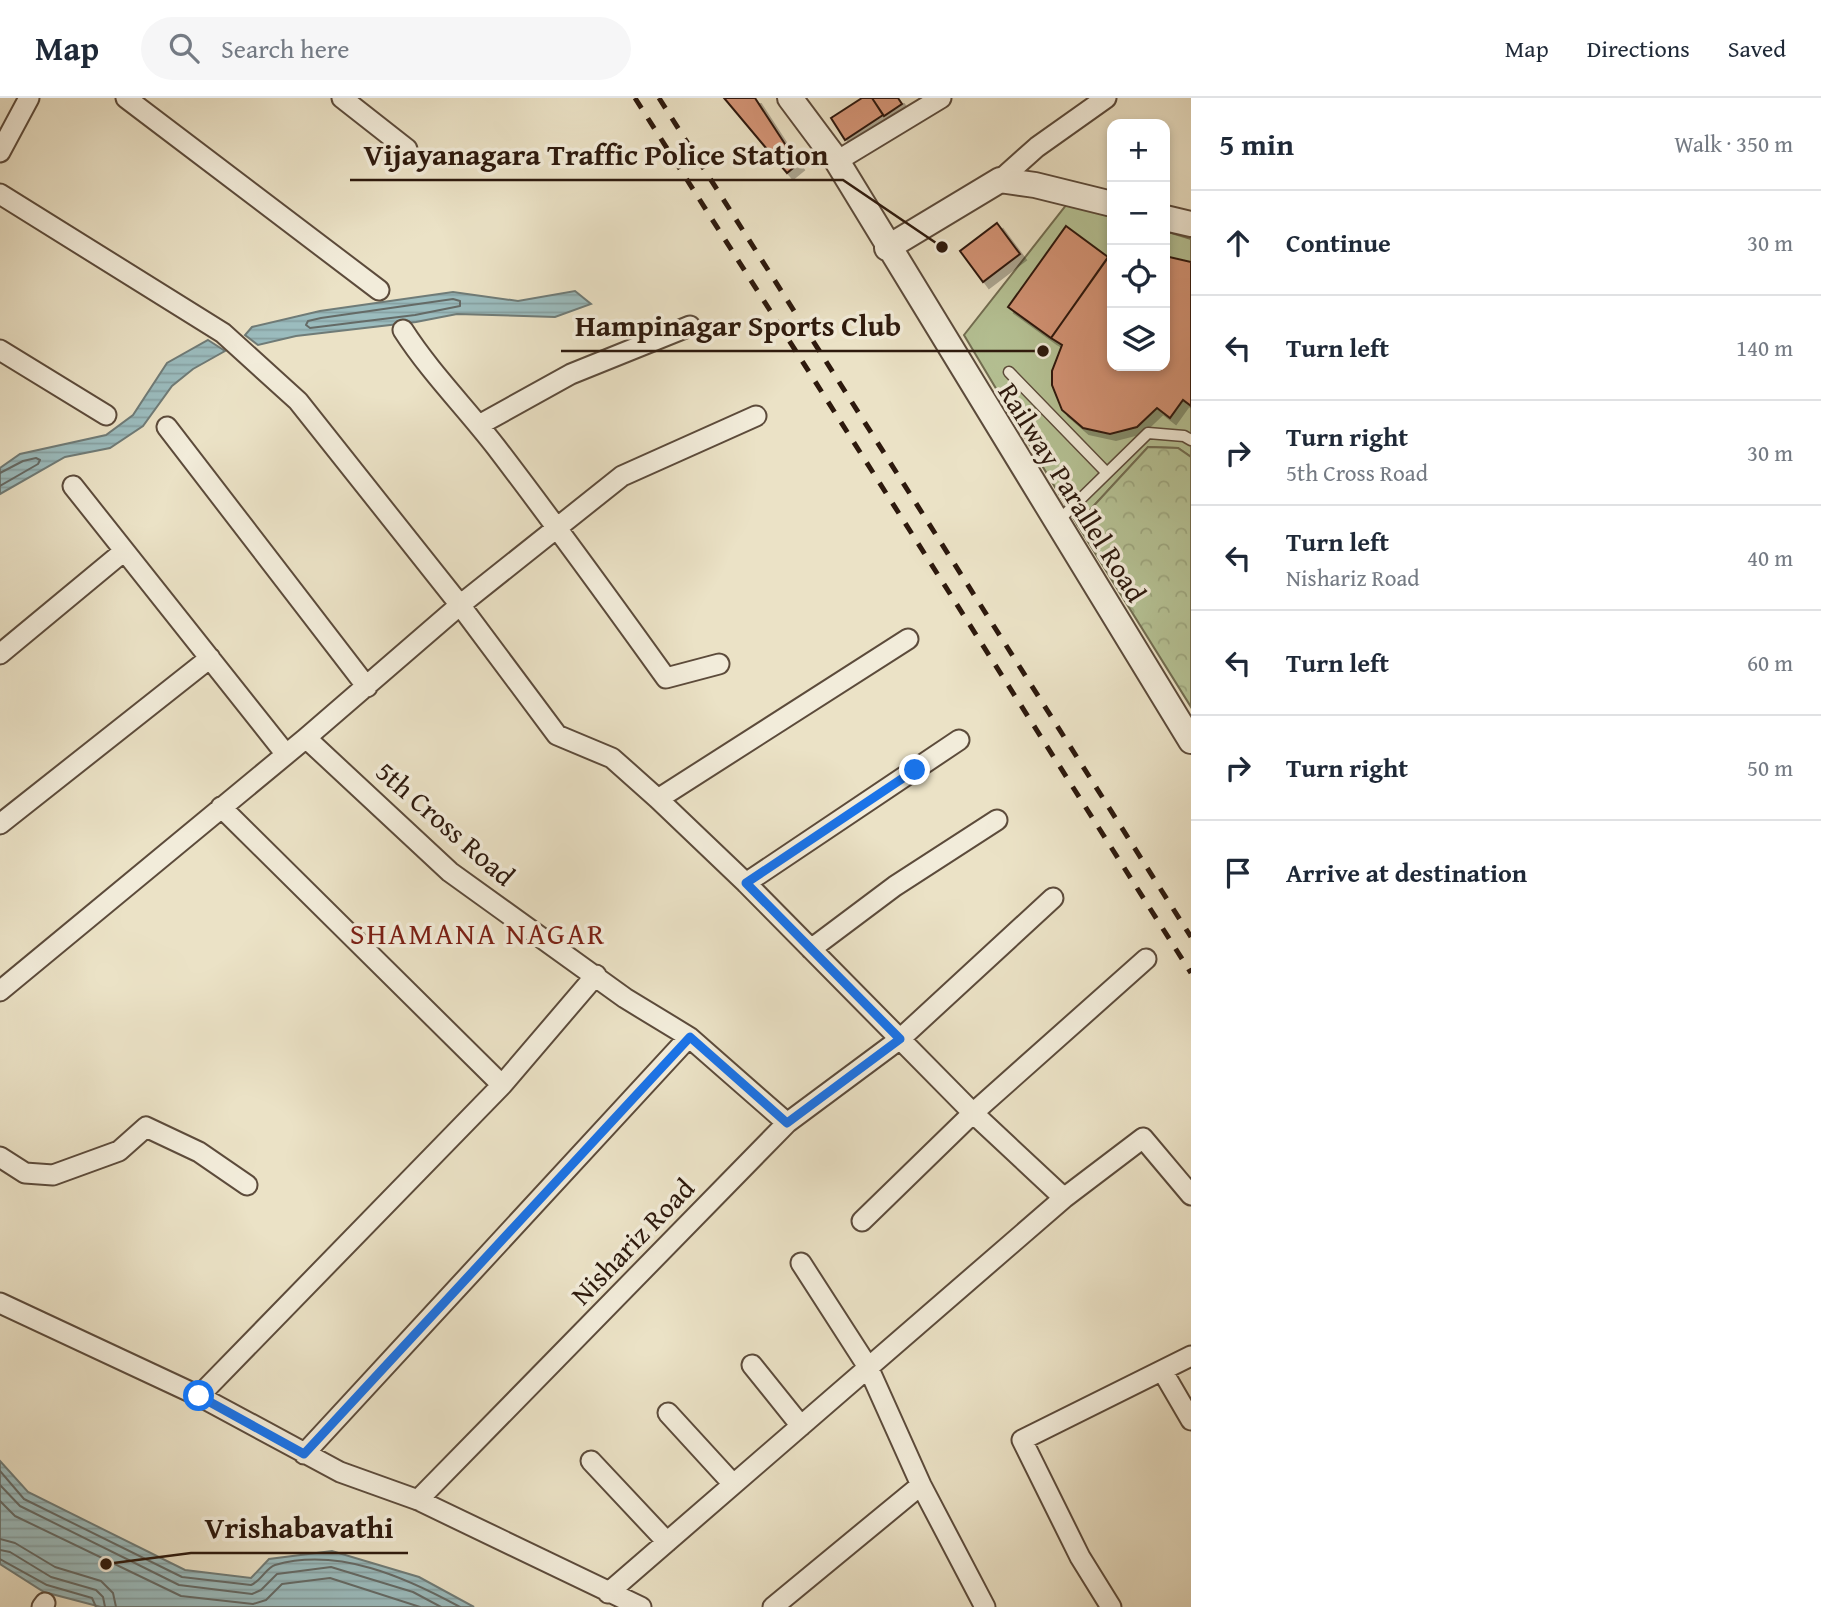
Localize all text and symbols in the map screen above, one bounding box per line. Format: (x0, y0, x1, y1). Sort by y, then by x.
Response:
search box (141, 17, 631, 80)
text: Map (35, 24, 99, 72)
icon: search (165, 29, 203, 67)
text: Search here (221, 29, 349, 68)
text: Map (1505, 31, 1549, 66)
text: Directions (1587, 31, 1690, 66)
text: Saved (1728, 31, 1786, 66)
map controls (1107, 119, 1170, 371)
button: + (1107, 119, 1170, 182)
text: 5 min (1219, 122, 1294, 166)
text: Walk · 350 m (1674, 127, 1793, 160)
callout: Vijayanagara Traffic Police Station (350, 129, 843, 180)
text: Vijayanagara Traffic Police Station (363, 132, 829, 176)
button: − (1107, 182, 1170, 245)
text: Continue (1286, 223, 1391, 262)
icon: ahead (1219, 224, 1257, 262)
text: 30 m (1747, 226, 1793, 259)
button: locate (1107, 245, 1170, 308)
callout: Hampinagar Sports Club (561, 300, 915, 351)
text: Hampinagar Sports Club (575, 303, 901, 347)
button: layers (1107, 308, 1170, 371)
text: Turn left (1286, 328, 1389, 367)
icon: left (1219, 329, 1257, 367)
text: 140 m (1736, 331, 1793, 364)
street label: Railway Parallel Road (989, 374, 1157, 610)
text: Turn right (1286, 417, 1408, 456)
icon: right (1219, 434, 1257, 472)
text: 30 m (1747, 436, 1793, 469)
text: 5th Cross Road (1286, 456, 1428, 489)
text: Turn left (1286, 522, 1389, 561)
icon: left (1219, 539, 1257, 577)
text: 40 m (1747, 541, 1793, 574)
text: Nishariz Road (1286, 561, 1420, 594)
text: Turn left (1286, 643, 1389, 682)
icon: left (1219, 644, 1257, 682)
text: 60 m (1747, 646, 1793, 679)
text: Turn right (1286, 748, 1408, 787)
icon: right (1219, 749, 1257, 787)
street label: 5th Cross Road (367, 751, 525, 895)
text: 50 m (1747, 751, 1793, 784)
route end (899, 754, 930, 785)
text: Arrive at destination (1286, 853, 1527, 892)
icon: arrive (1219, 854, 1257, 892)
district label: SHAMANA NAGAR (350, 911, 606, 955)
street label: Nishariz Road (561, 1168, 703, 1314)
route start (183, 1380, 214, 1411)
callout: Vrishabavathi (191, 1502, 408, 1553)
text: Vrishabavathi (204, 1505, 394, 1549)

